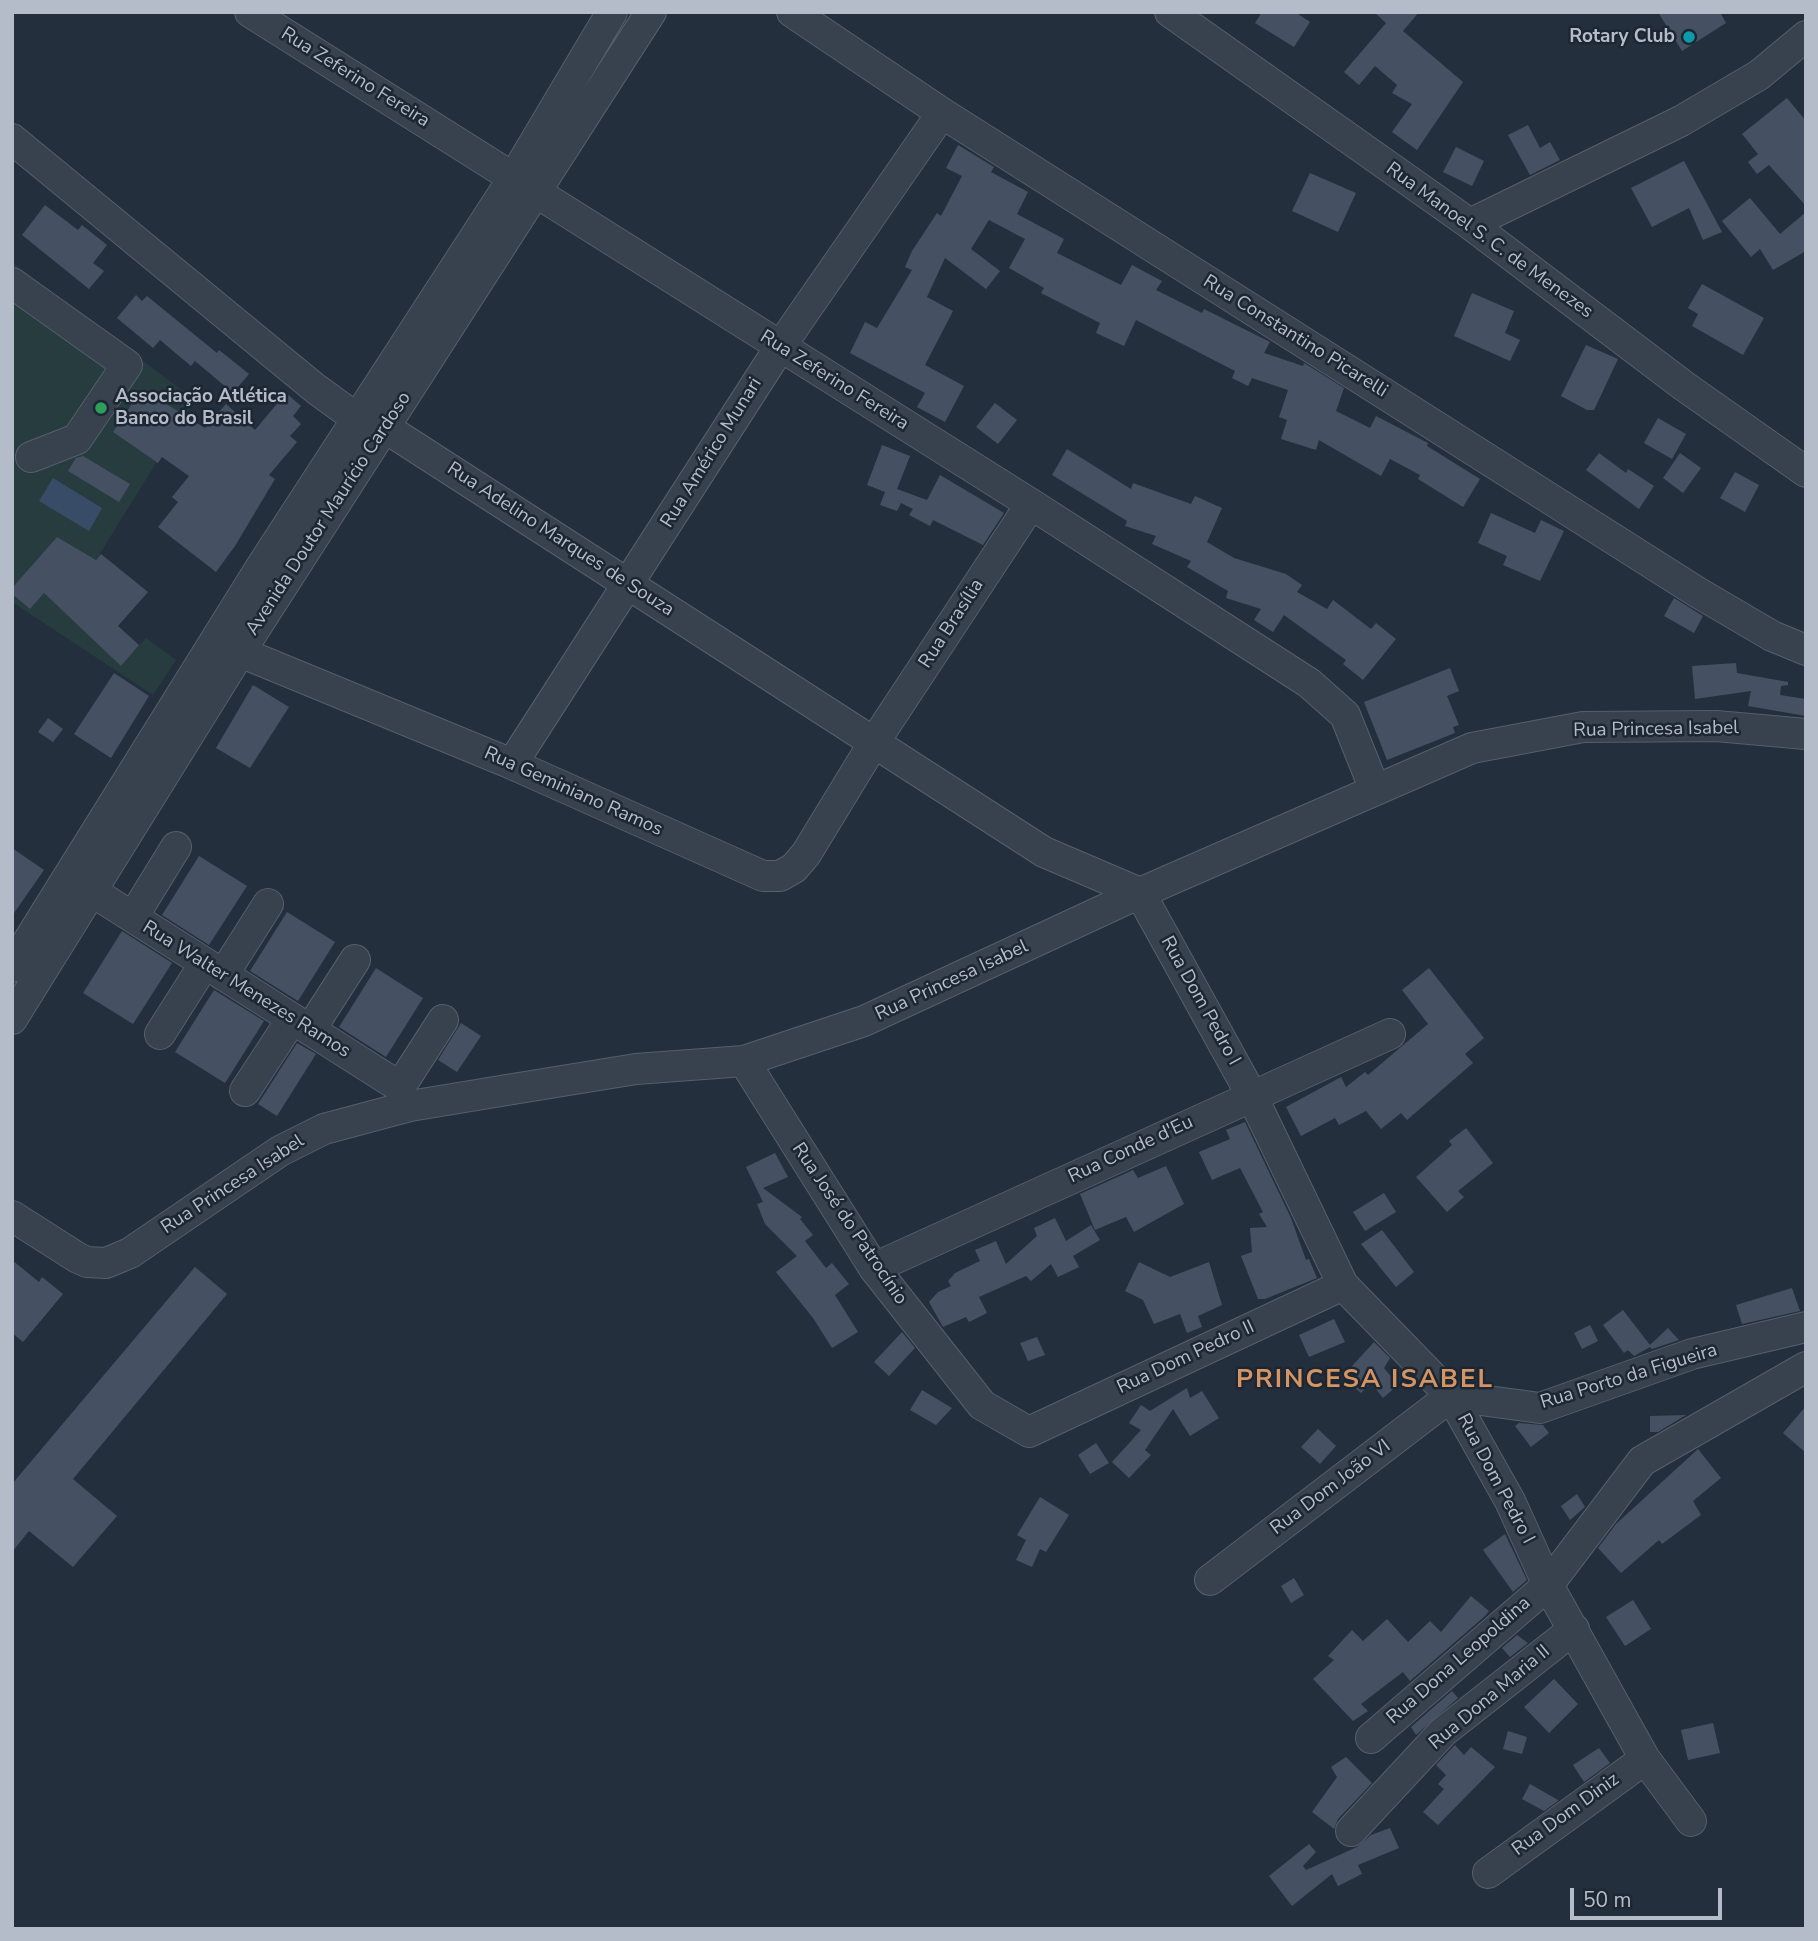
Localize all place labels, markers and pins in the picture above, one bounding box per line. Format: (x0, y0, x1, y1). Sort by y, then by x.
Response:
place label: Rotary Club (1569, 26, 1675, 48)
marker: Rotary Club (1681, 29, 1697, 45)
place label: Associação Atlética Banco do Brasil (115, 386, 287, 430)
marker: Associação Atlética Banco do Brasil (93, 400, 109, 416)

